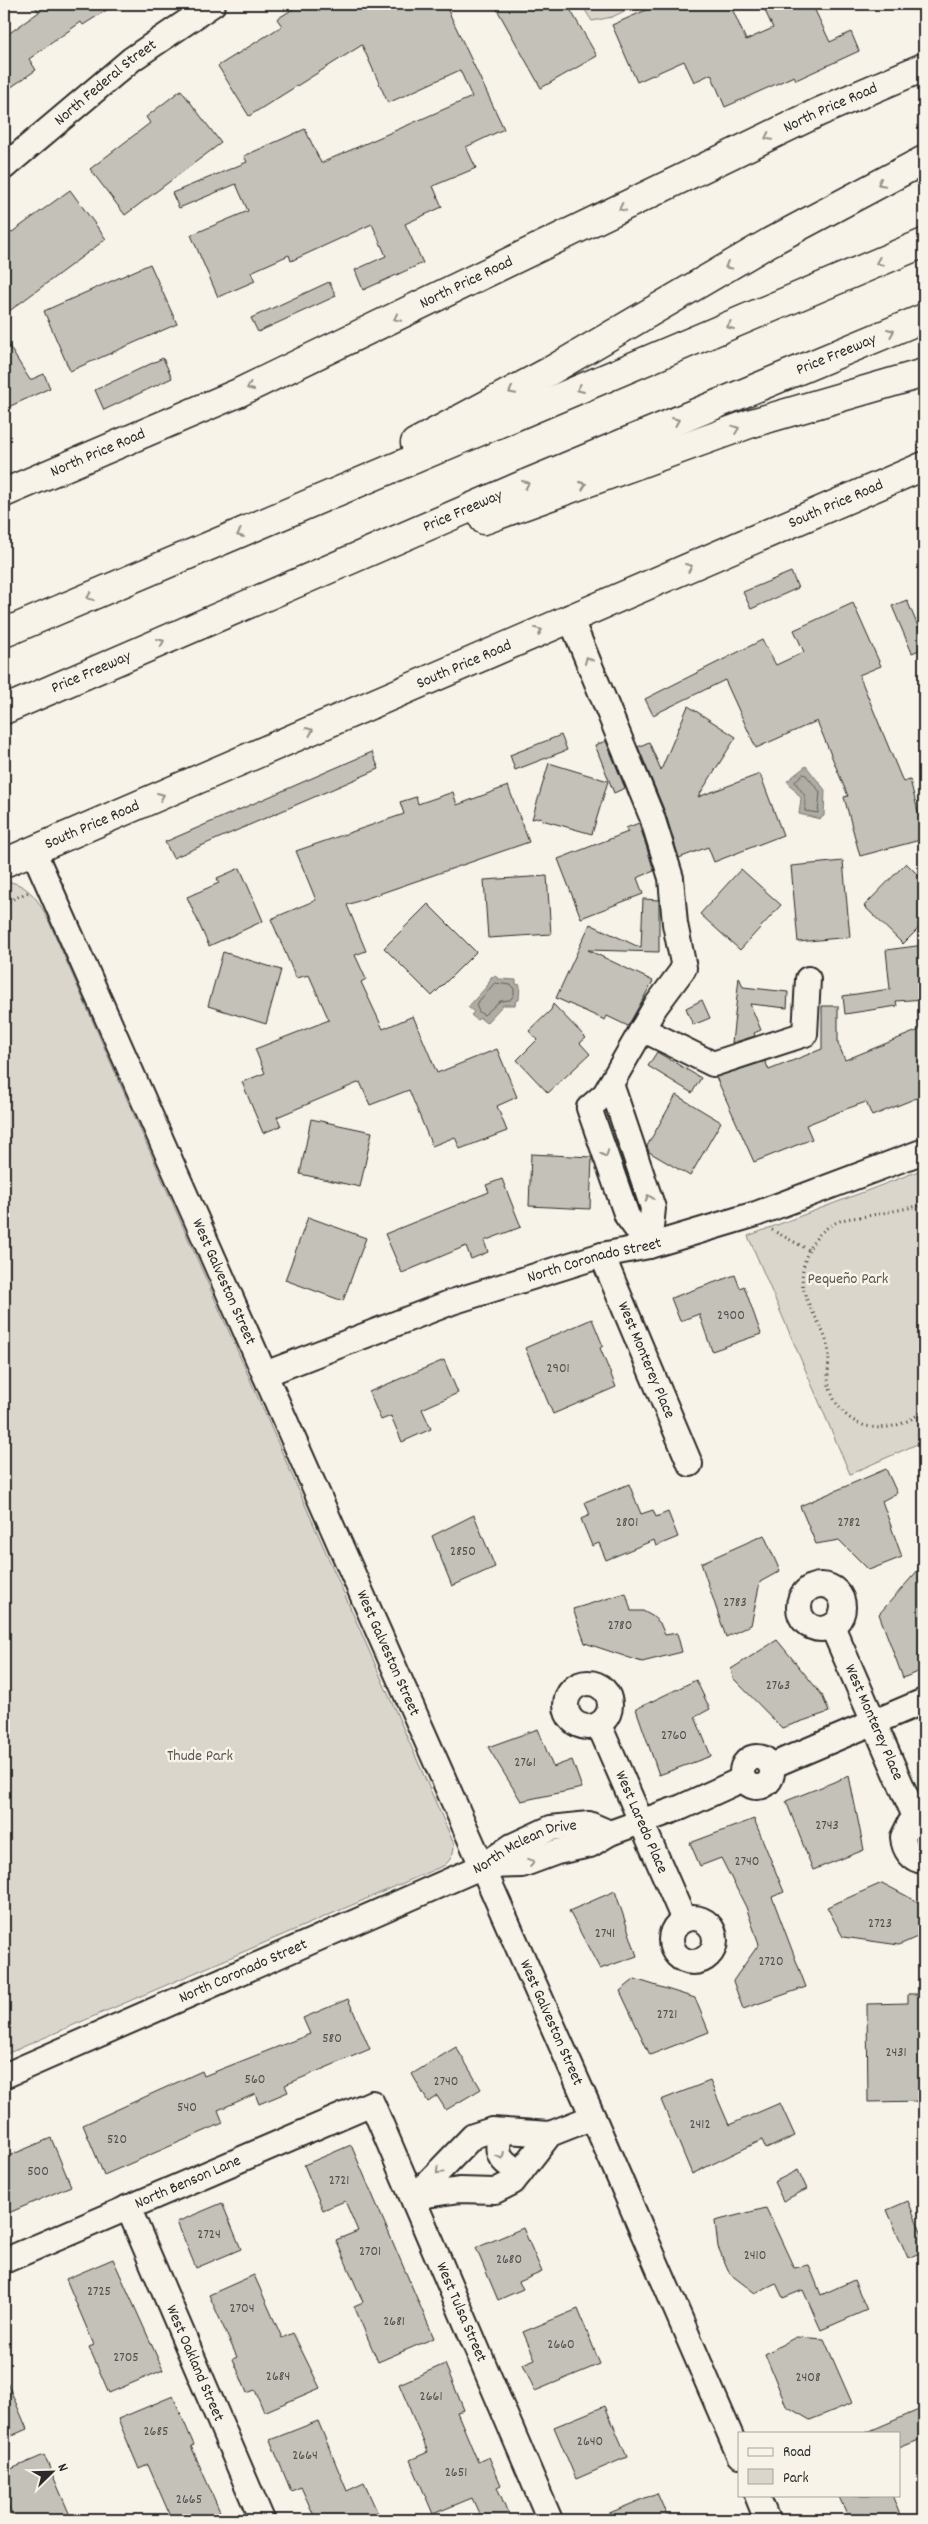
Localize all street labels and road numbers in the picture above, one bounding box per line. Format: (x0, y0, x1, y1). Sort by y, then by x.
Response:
street label: North Federal Street (49, 34, 162, 131)
street label: North Price Road (779, 77, 881, 139)
street label: North Price Road (416, 250, 517, 315)
street label: Price Freeway (793, 327, 880, 381)
street label: North Price Road (47, 422, 149, 483)
street label: South Price Road (785, 473, 887, 535)
street label: Price Freeway (419, 483, 507, 538)
street label: South Price Road (413, 634, 515, 695)
street label: Price Freeway (48, 645, 135, 700)
street label: South Price Road (41, 794, 143, 856)
street label: West Galveston Street (186, 1215, 262, 1348)
street label: North Coronado Street (524, 1231, 664, 1289)
street label: West Monterey Place (611, 1298, 681, 1422)
street label: West Galveston Street (350, 1586, 426, 1720)
street label: West Monterey Place (838, 1661, 909, 1784)
street label: West Laredo Place (609, 1767, 674, 1877)
street label: North Mclean Drive (469, 1814, 578, 1881)
street label: North Coronado Street (175, 1933, 311, 2009)
street label: West Galveston Street (513, 1956, 589, 2089)
street label: North Benson Lane (131, 2149, 244, 2215)
street label: West Tulsa Street (430, 2259, 493, 2366)
street label: West Oakland Street (160, 2301, 230, 2425)

